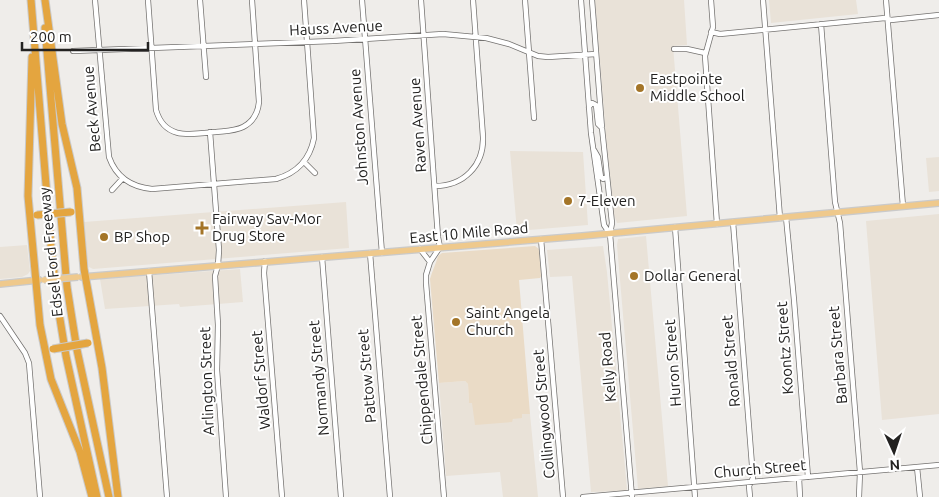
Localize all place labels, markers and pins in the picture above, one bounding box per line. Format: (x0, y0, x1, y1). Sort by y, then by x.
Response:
place label: Eastpointe Middle School (650, 70, 745, 104)
marker: Eastpointe Middle School (634, 82, 646, 94)
place label: 7-Eleven (578, 192, 636, 209)
marker: 7-Eleven (562, 195, 574, 207)
place label: Fairway Sav-Mor Drug Store (212, 210, 322, 244)
marker: Fairway Sav-Mor Drug Store (196, 222, 208, 234)
place label: BP Shop (114, 228, 170, 245)
marker: BP Shop (98, 231, 110, 243)
place label: Dollar General (644, 267, 741, 284)
marker: Dollar General (628, 270, 640, 282)
place label: Saint Angela Church (466, 304, 550, 338)
marker: Saint Angela Church (450, 316, 462, 328)

